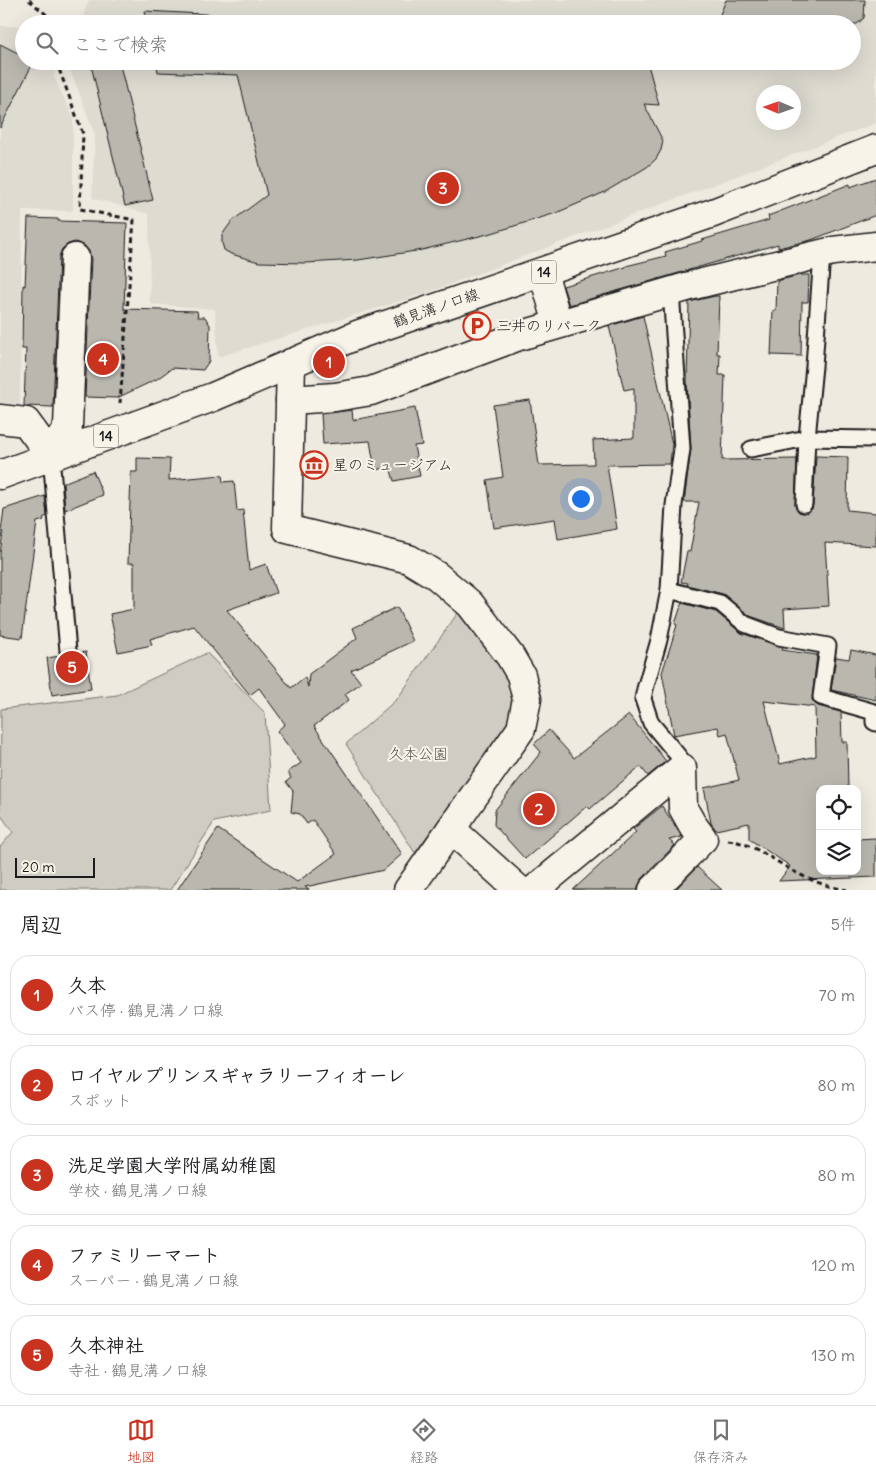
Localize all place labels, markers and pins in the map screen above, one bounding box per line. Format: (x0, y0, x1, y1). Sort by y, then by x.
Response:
pin: 3 (427, 169, 459, 207)
parking icon: 三井のリパーク (462, 311, 492, 341)
place label: 三井のリパーク (496, 316, 601, 335)
pin: 4 (87, 340, 119, 378)
pin: 1 (313, 343, 345, 381)
museum icon: 星のミュージアム (299, 450, 329, 480)
place label: 星のミュージアム (333, 455, 453, 474)
pin: 5 (56, 648, 88, 686)
pin: 2 (523, 790, 555, 828)

